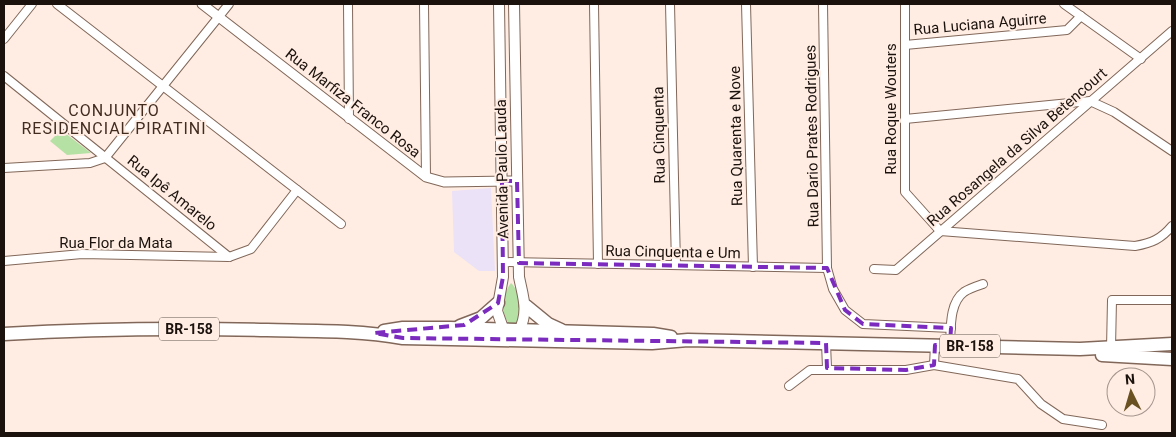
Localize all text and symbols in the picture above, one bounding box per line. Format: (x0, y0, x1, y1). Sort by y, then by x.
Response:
street label: Rua Luciana Aguirre (913, 9, 1047, 39)
street label: Rua Roque Wouters (882, 43, 900, 175)
street label: Rua Marfiza Franco Rosa (282, 45, 424, 161)
street label: Rua Dario Prates Rodrigues (801, 45, 823, 227)
street label: Rua Rosangela da Silva Betencourt (923, 64, 1111, 230)
street label: Rua Quarenta e Nove (726, 66, 746, 206)
street label: Rua Cinquenta (649, 86, 669, 184)
street label: Avenida Paulo Lauda (492, 99, 512, 239)
district label: CONJUNTO RESIDENCIAL PIRATINI (21, 101, 207, 138)
street label: Rua Ipê Amarelo (124, 151, 220, 235)
street label: Rua Flor da Mata (59, 234, 173, 252)
street label: Rua Cinquenta e Um (605, 242, 741, 262)
road number: BR-158 (159, 318, 219, 340)
road number: BR-158 (940, 334, 1000, 358)
north arrow (1106, 367, 1156, 417)
text: N (1124, 371, 1135, 387)

